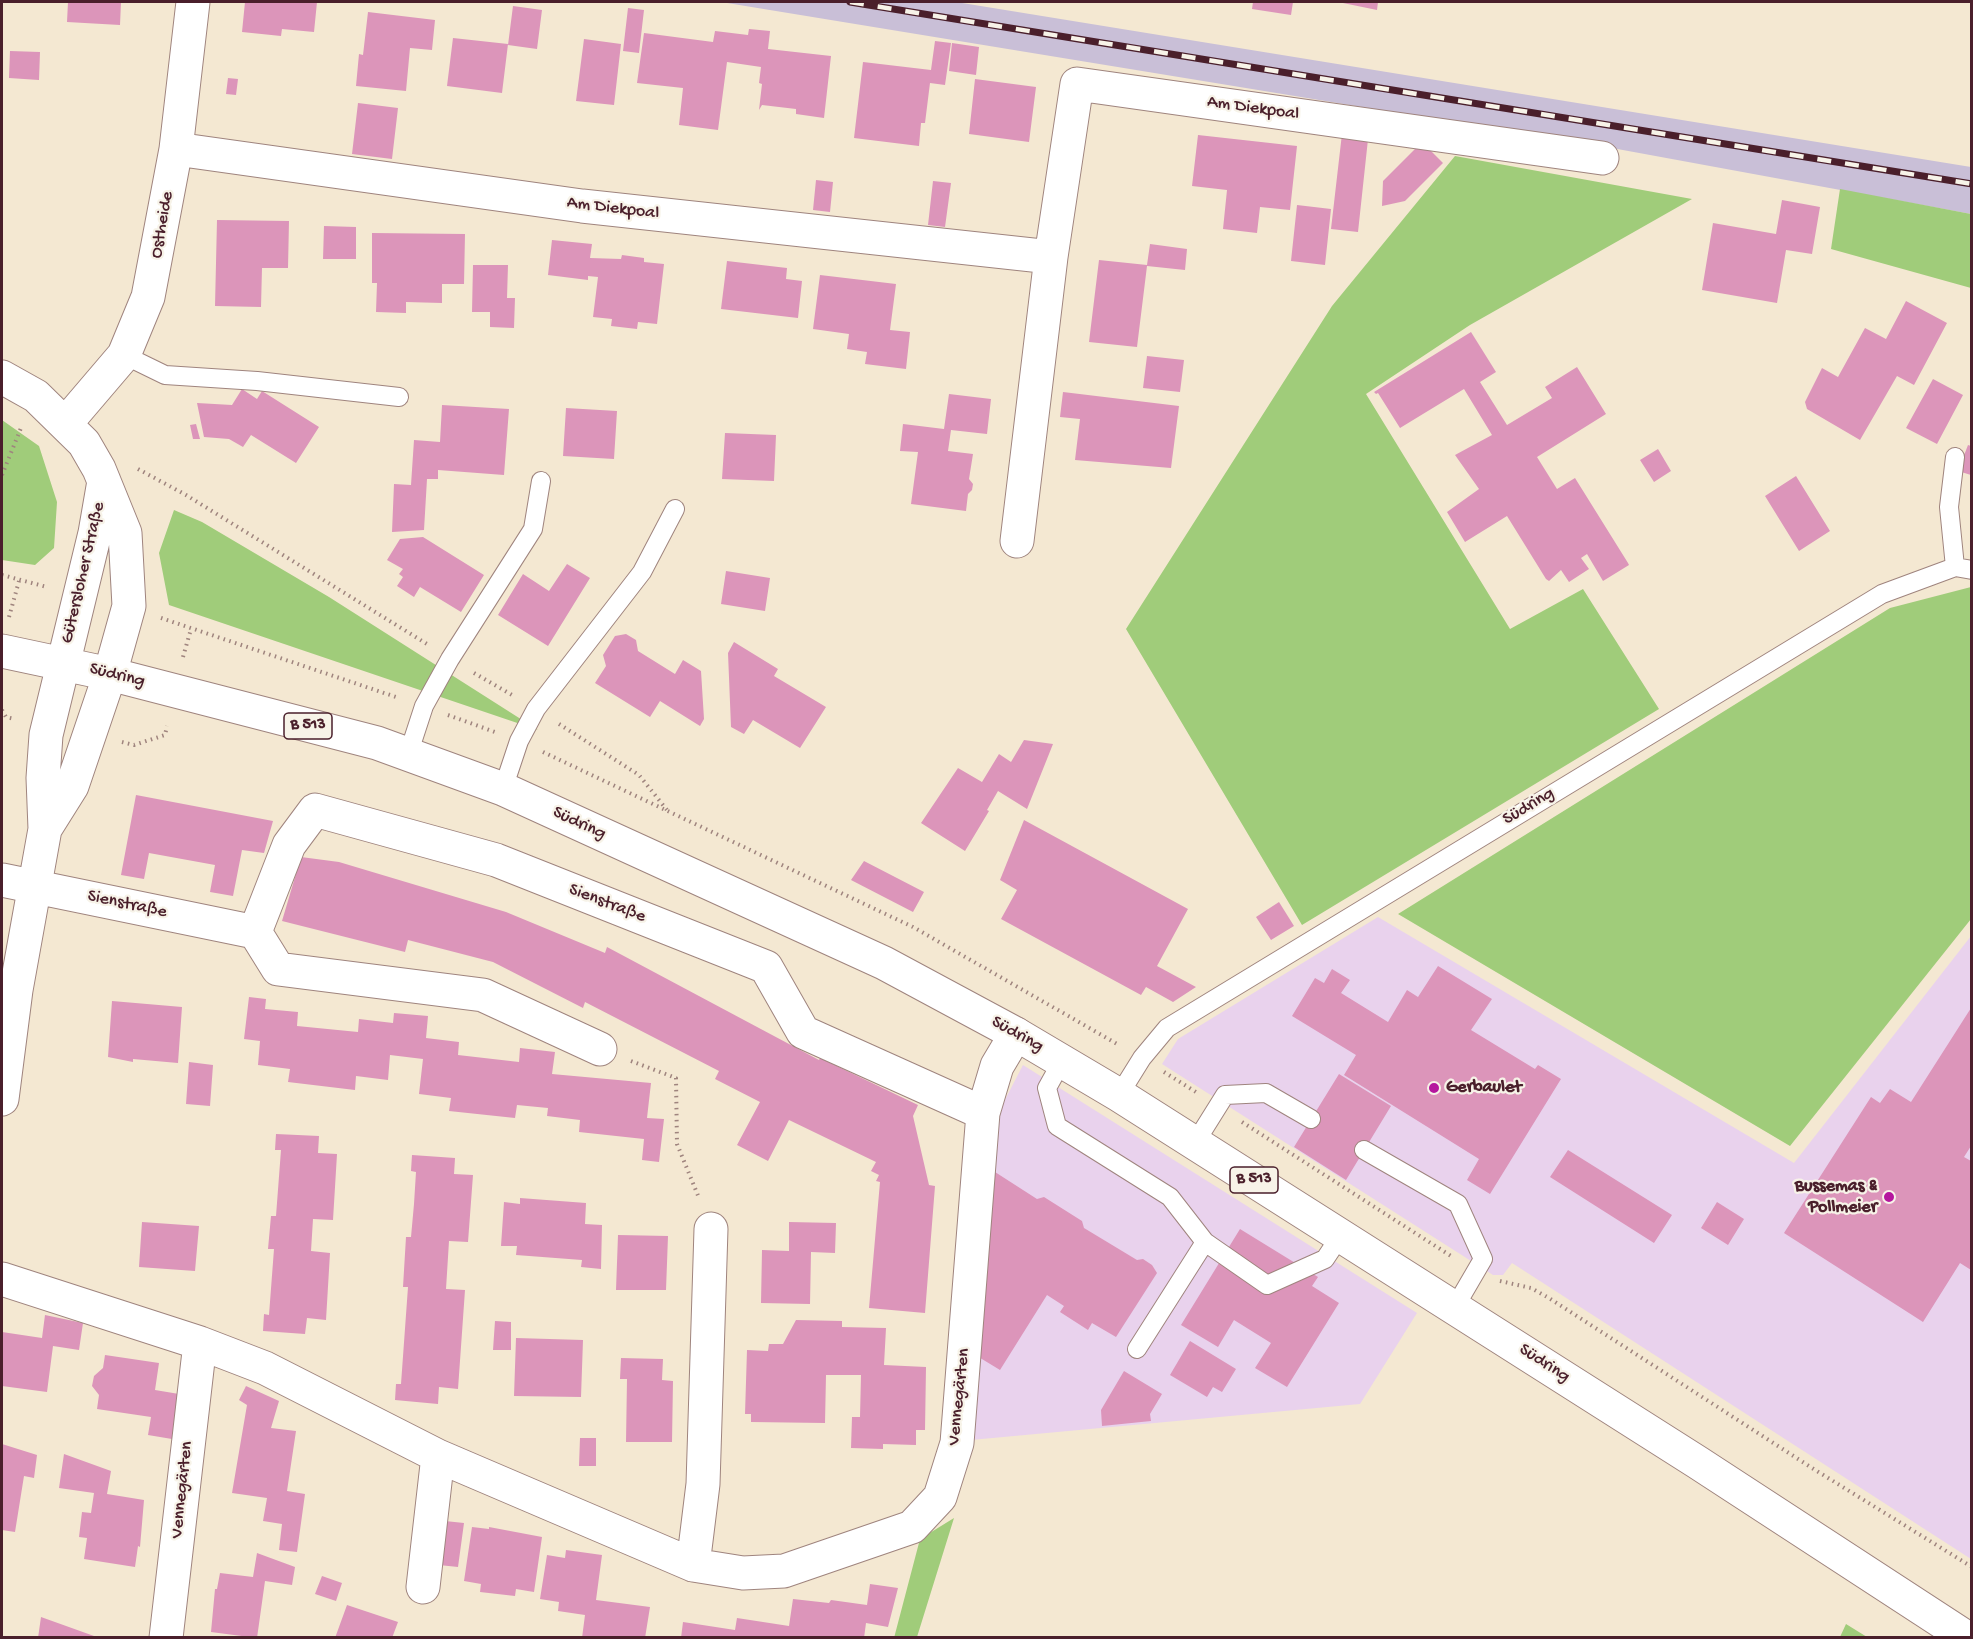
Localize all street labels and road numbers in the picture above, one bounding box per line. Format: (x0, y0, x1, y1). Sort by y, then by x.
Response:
street label: Am Diekpoal (1206, 92, 1300, 126)
street label: Ostheide (147, 190, 179, 260)
street label: Am Diekpoal (566, 193, 660, 225)
street label: Gütersloher Straße (57, 500, 111, 646)
street label: Südring (87, 659, 147, 693)
road number: B 513 (284, 713, 332, 739)
street label: Südring (1499, 783, 1559, 831)
street label: Südring (549, 802, 609, 846)
street label: Sienstraße (565, 879, 649, 929)
street label: Sienstraße (85, 886, 169, 924)
street label: Südring (987, 1012, 1047, 1058)
road number: B 513 (1230, 1167, 1278, 1193)
street label: Südring (1514, 1340, 1574, 1388)
street label: Vennegärten (944, 1347, 976, 1447)
street label: Vennegärten (167, 1440, 199, 1540)

